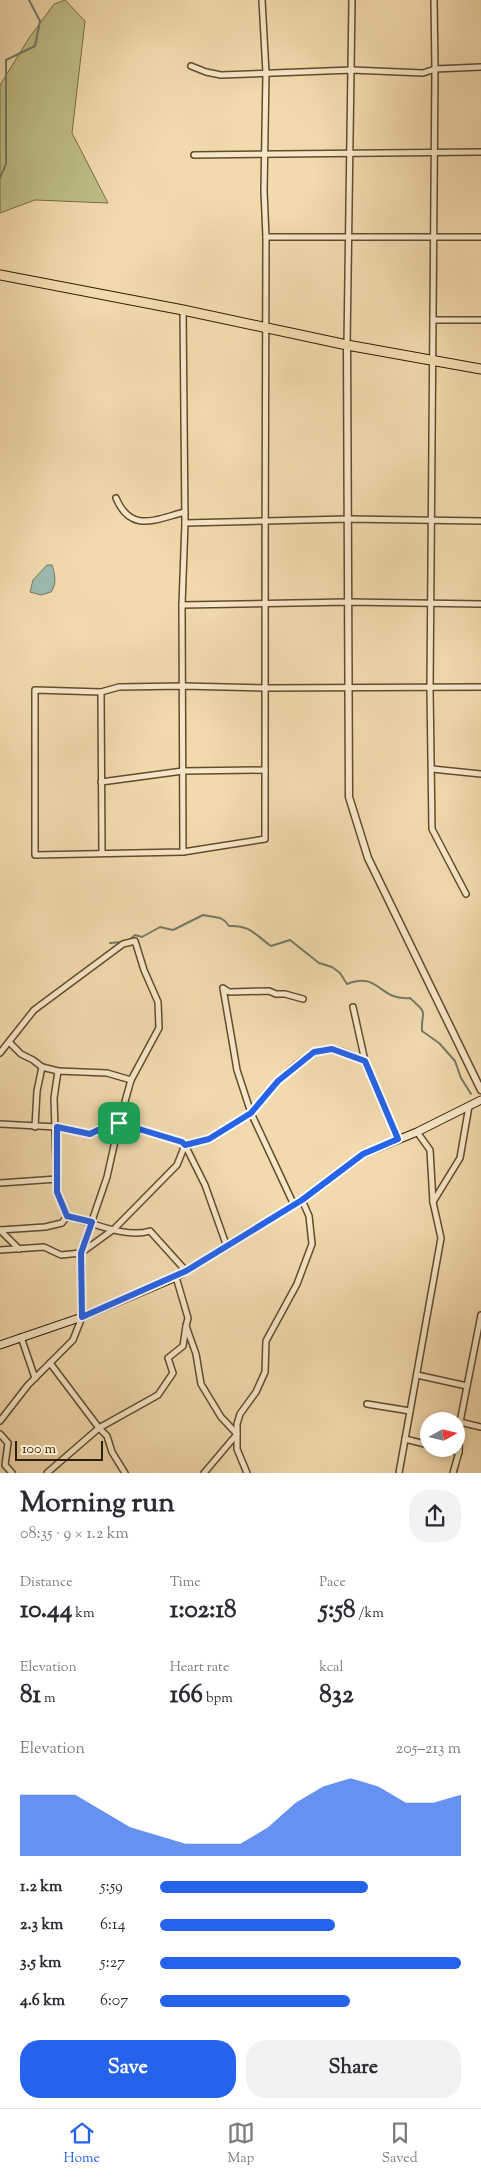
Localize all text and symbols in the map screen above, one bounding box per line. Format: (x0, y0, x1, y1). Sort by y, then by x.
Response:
pin (98, 1102, 140, 1144)
icon: arrive (105, 1109, 133, 1137)
north arrow (420, 1412, 465, 1458)
map controls (420, 1412, 465, 1457)
scale bar (15, 1438, 102, 1461)
text: 100 m (22, 1440, 56, 1460)
text: Morning run (20, 1484, 175, 1524)
button: share (409, 1490, 461, 1542)
text: 08:35 · 9 × 1.2 km (20, 1523, 129, 1546)
text: Distance (20, 1573, 73, 1593)
text: Time (170, 1573, 201, 1593)
text: Pace (319, 1573, 346, 1593)
text: 10.44 (20, 1593, 72, 1629)
text: 1:02:18 (170, 1593, 237, 1629)
text: 5:58 (319, 1593, 355, 1629)
text: km (72, 1604, 95, 1624)
text: /km (355, 1604, 384, 1624)
text: Elevation (20, 1658, 77, 1678)
text: Heart rate (170, 1658, 229, 1678)
text: kcal (319, 1658, 343, 1678)
text: 81 (20, 1678, 41, 1714)
text: 166 (170, 1678, 203, 1714)
text: 832 (319, 1678, 354, 1714)
text: m (41, 1689, 56, 1709)
text: bpm (203, 1689, 233, 1709)
text: Elevation (20, 1738, 85, 1761)
text: 205–213 m (396, 1738, 461, 1761)
text: 1.2 km (20, 1876, 62, 1899)
text: 5:59 (100, 1876, 123, 1899)
text: 2.3 km (20, 1914, 63, 1937)
text: 6:14 (100, 1914, 125, 1937)
text: 3.5 km (20, 1952, 61, 1975)
text: 5:27 (100, 1952, 125, 1975)
text: 4.6 km (20, 1990, 65, 2013)
text: 6:07 (100, 1990, 128, 2013)
button: Save (20, 2040, 236, 2098)
button: Share (246, 2040, 461, 2098)
tab: Home (63, 2119, 100, 2169)
tab: Map (227, 2119, 255, 2169)
tab: Saved (382, 2119, 418, 2169)

